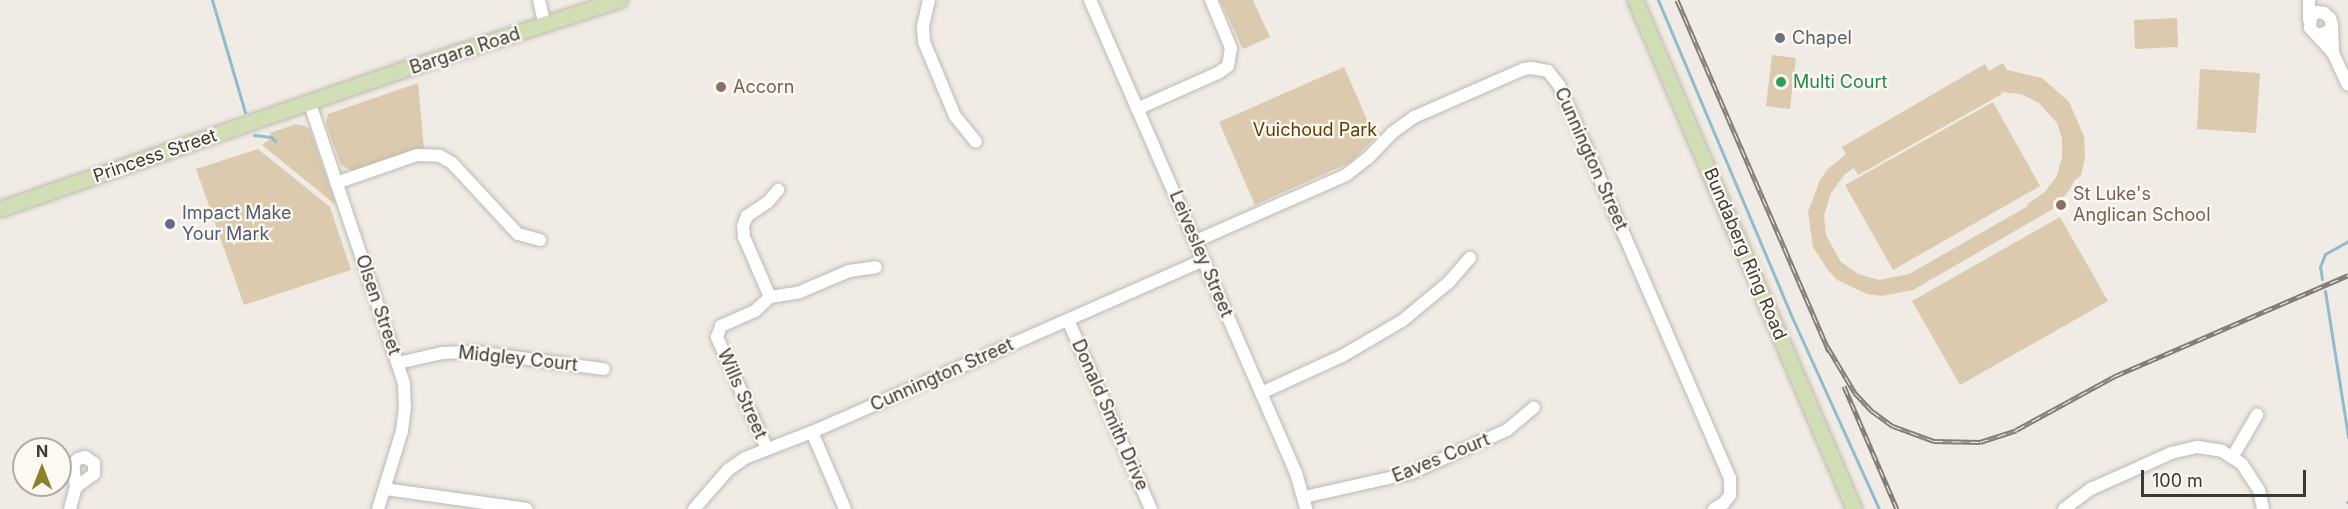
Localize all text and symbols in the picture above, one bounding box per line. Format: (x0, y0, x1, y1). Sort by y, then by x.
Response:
street label: Bargara Road (407, 23, 523, 79)
place label: Chapel (1792, 27, 1852, 49)
marker: Chapel (1773, 31, 1787, 45)
place label: Multi Court (1793, 71, 1887, 93)
marker: Multi Court (1774, 75, 1788, 89)
place label: Accorn (733, 76, 794, 98)
marker: Accorn (714, 80, 728, 94)
street label: Cunnington Street (1550, 84, 1632, 234)
park label: Vuichoud Park (1253, 119, 1377, 141)
street label: Princess Street (90, 125, 220, 187)
street label: Bundaberg Ring Road (1699, 165, 1791, 343)
place label: St Luke's Anglican School (2073, 184, 2210, 226)
street label: Leivesley Street (1165, 188, 1237, 320)
marker: St Luke's Anglican School (2054, 198, 2068, 212)
place label: Impact Make Your Mark (182, 203, 291, 246)
marker: Impact Make Your Mark (163, 217, 177, 231)
street label: Olsen Street (351, 252, 405, 358)
street label: Cunnington Street (867, 334, 1017, 416)
street label: Donald Smith Drive (1067, 336, 1153, 494)
street label: Midgley Court (457, 342, 579, 376)
street label: Wills Street (713, 346, 771, 442)
street label: Eaves Court (1389, 429, 1493, 487)
north arrow (12, 437, 72, 497)
text: N (36, 441, 48, 461)
scale bar (2144, 458, 2309, 496)
text: 100 m (2152, 470, 2203, 491)

